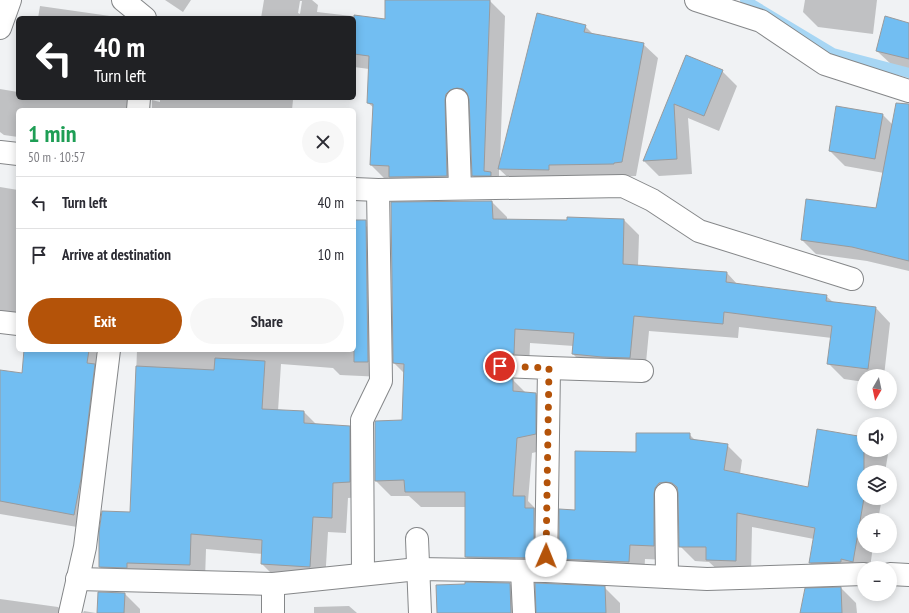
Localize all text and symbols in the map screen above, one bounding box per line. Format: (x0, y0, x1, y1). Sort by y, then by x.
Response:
text: 40 m (94, 28, 145, 65)
icon: left (28, 32, 80, 84)
text: Turn left (94, 64, 146, 87)
text: 1 min (28, 118, 76, 149)
button: close (302, 121, 344, 163)
text: 50 m · 10:57 (28, 149, 85, 166)
icon: left (28, 192, 50, 214)
text: Turn left (62, 193, 107, 212)
text: 40 m (318, 193, 344, 212)
icon: arrive (28, 244, 50, 266)
text: Arrive at destination (62, 245, 171, 264)
text: 10 m (318, 245, 344, 264)
button: Exit (28, 298, 182, 344)
button: Share (190, 298, 344, 344)
pin (483, 349, 517, 383)
icon: arrive (489, 355, 511, 377)
north arrow (857, 369, 897, 409)
map controls (857, 369, 897, 601)
button: sound (857, 417, 897, 457)
button: layers (857, 465, 897, 505)
button: + (857, 513, 897, 553)
position arrow (525, 535, 567, 577)
button: − (857, 561, 897, 601)

